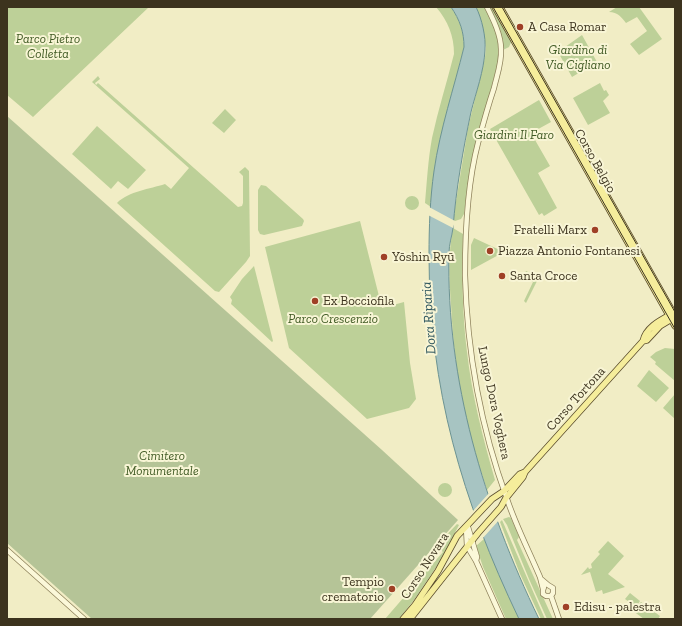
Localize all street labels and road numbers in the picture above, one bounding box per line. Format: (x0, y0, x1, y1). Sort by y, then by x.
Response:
street label: Corso Belgio (571, 126, 619, 196)
street label: Lungo Dora Voghera (474, 345, 514, 461)
street label: Corso Tortona (543, 364, 609, 434)
street label: Corso Novara (398, 530, 452, 602)

